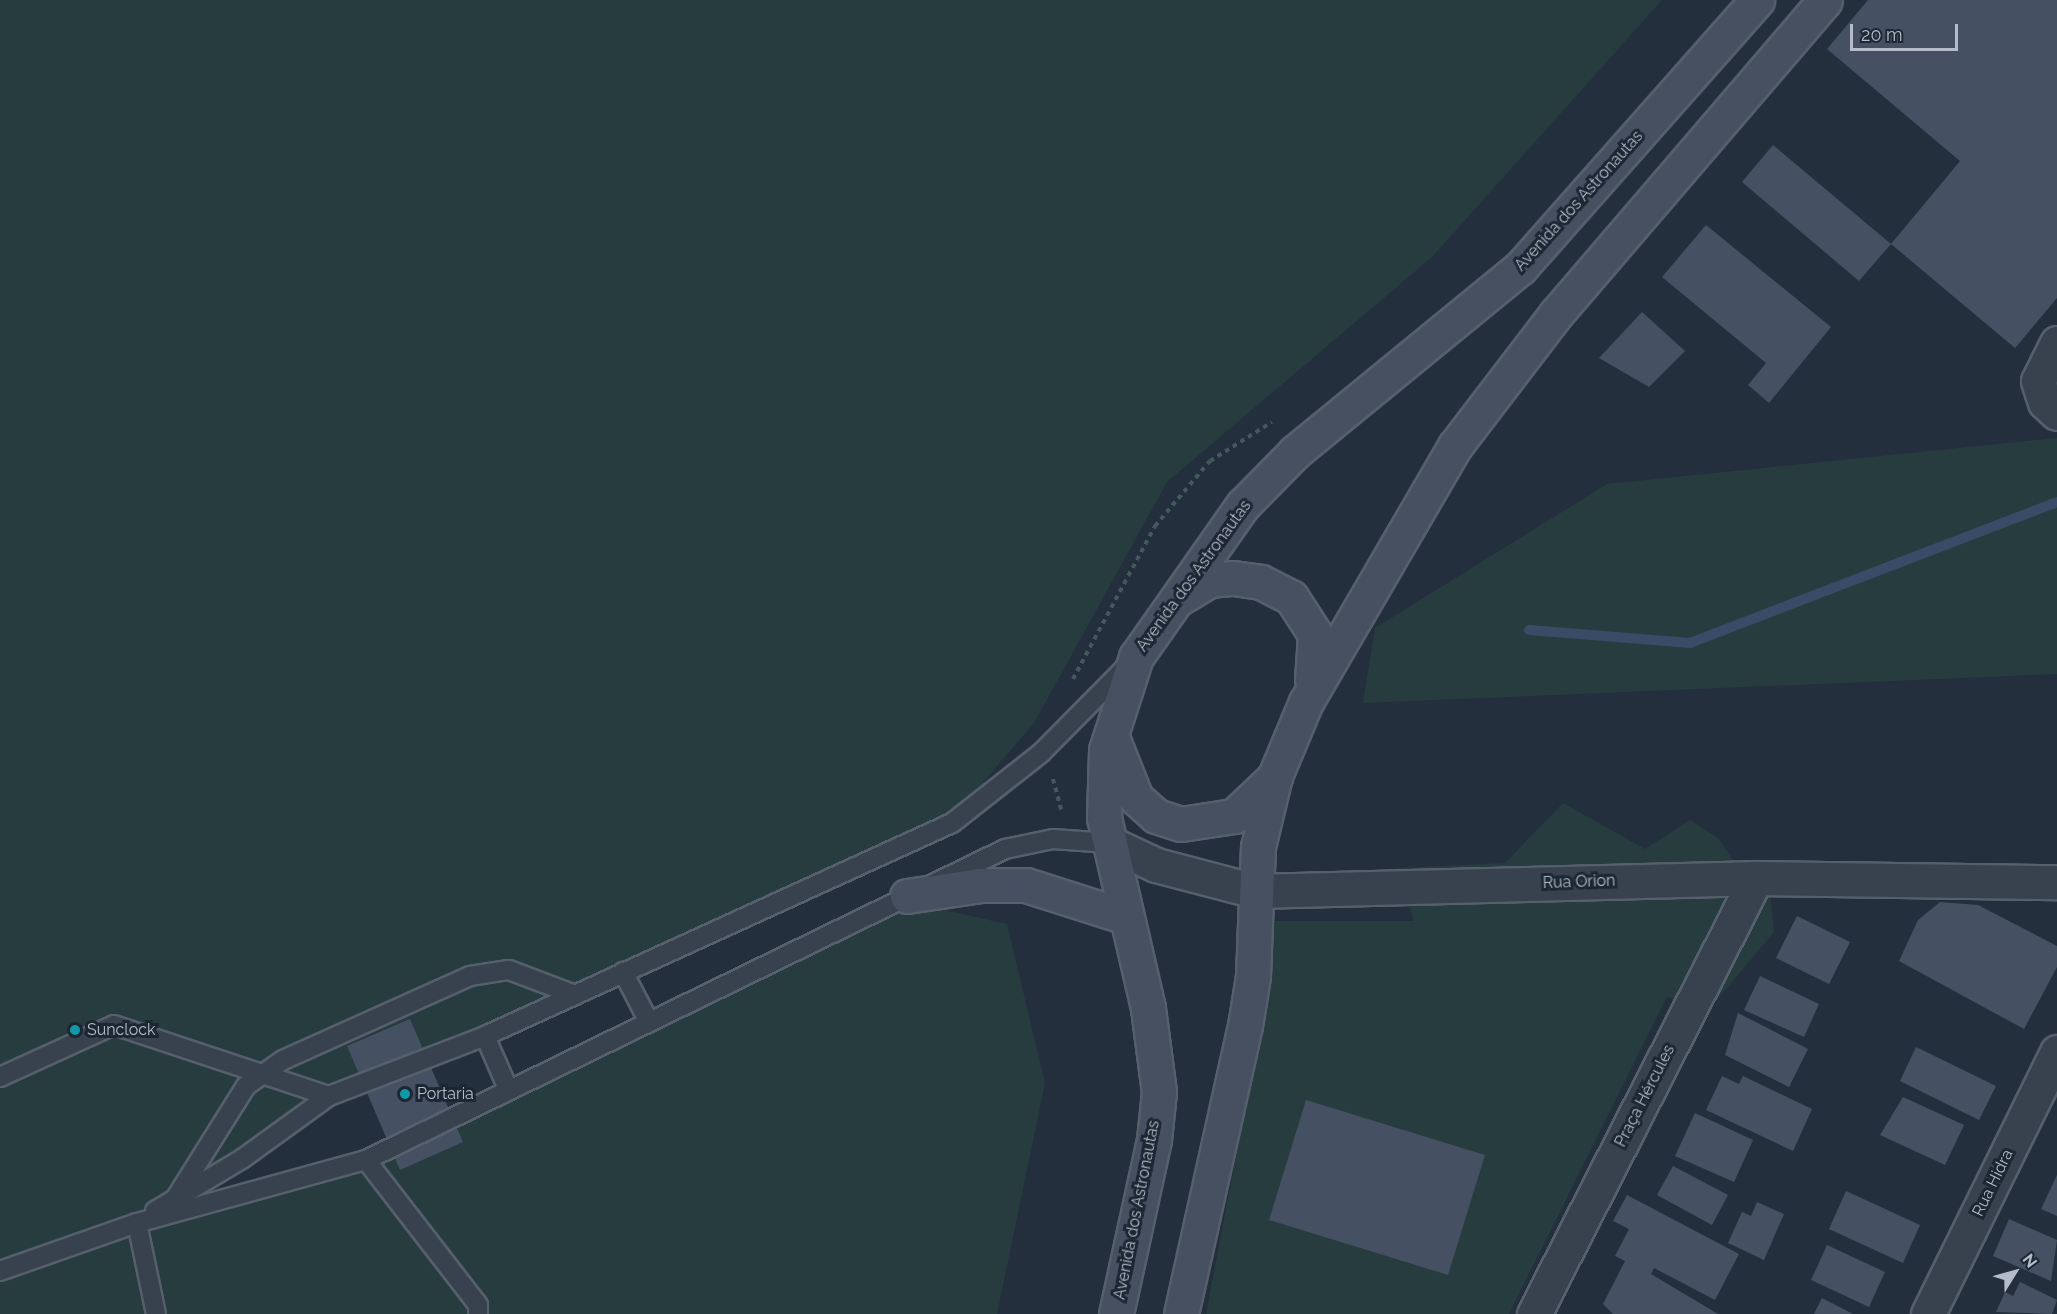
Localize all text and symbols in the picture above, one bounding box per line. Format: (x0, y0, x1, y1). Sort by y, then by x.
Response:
scale bar (1853, 12, 1961, 50)
text: 20 m (1861, 24, 1903, 45)
street label: Avenida dos Astronautas (1511, 127, 1647, 275)
street label: Avenida dos Astronautas (1133, 496, 1255, 656)
street label: Rua Orion (1542, 871, 1616, 893)
place label: Sunclock (87, 1020, 155, 1040)
marker: Sunclock (68, 1023, 82, 1037)
street label: Praça Hércules (1611, 1042, 1679, 1150)
place label: Portaria (417, 1084, 474, 1104)
marker: Portaria (398, 1087, 412, 1101)
street label: Avenida dos Astronautas (1110, 1118, 1164, 1302)
street label: Rua Hidra (1969, 1146, 2017, 1220)
north arrow (1985, 1242, 2045, 1302)
text: N (2019, 1250, 2041, 1271)

